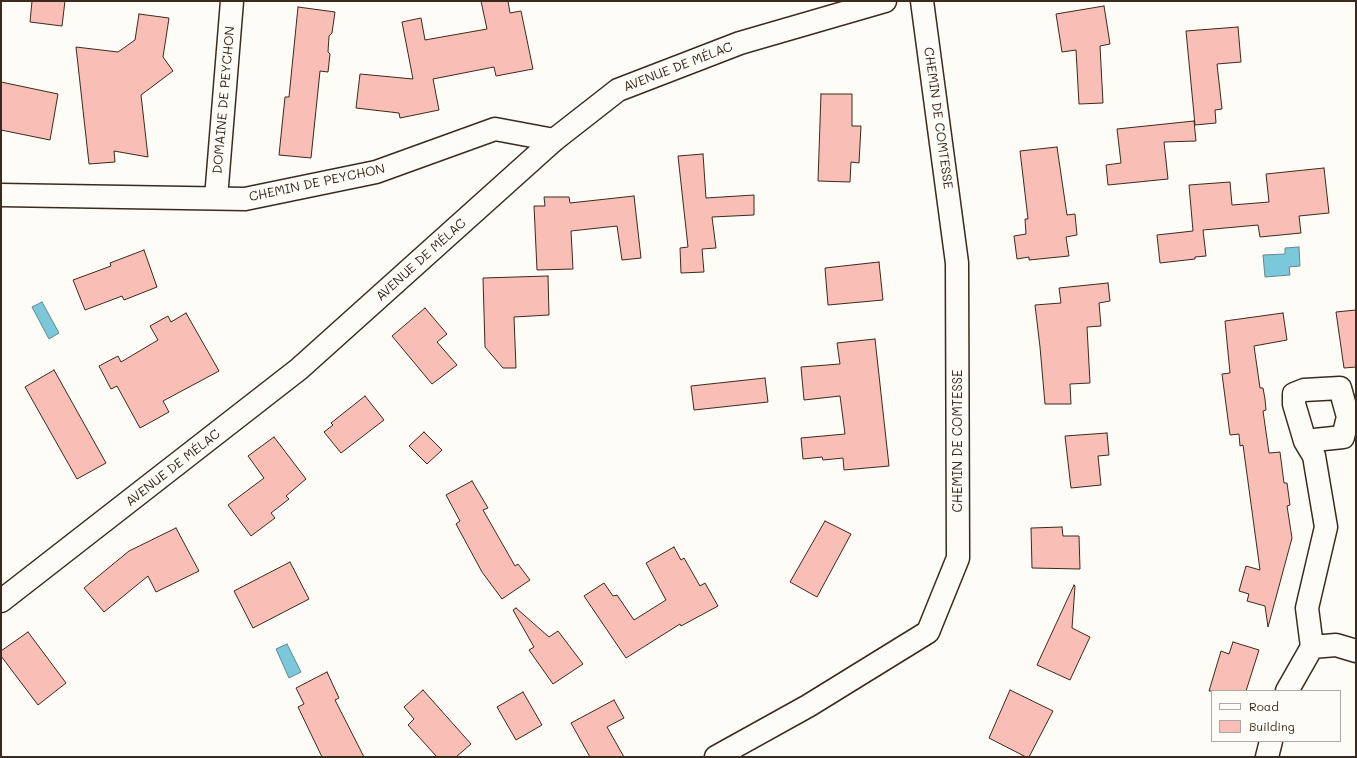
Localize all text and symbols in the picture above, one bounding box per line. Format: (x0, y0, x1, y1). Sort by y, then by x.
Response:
street label: DOMAINE DE PEYCHON (210, 25, 238, 175)
street label: AVENUE DE MÉLAC (621, 39, 735, 95)
street label: CHEMIN DE COMTESSE (920, 46, 956, 190)
street label: CHEMIN DE PEYCHON (248, 161, 386, 205)
street label: AVENUE DE MÉLAC (373, 216, 469, 304)
street label: CHEMIN DE COMTESSE (950, 369, 966, 513)
street label: AVENUE DE MÉLAC (123, 426, 223, 510)
legend (1211, 690, 1341, 742)
text: Road (1249, 698, 1279, 714)
text: Building (1249, 718, 1295, 734)

